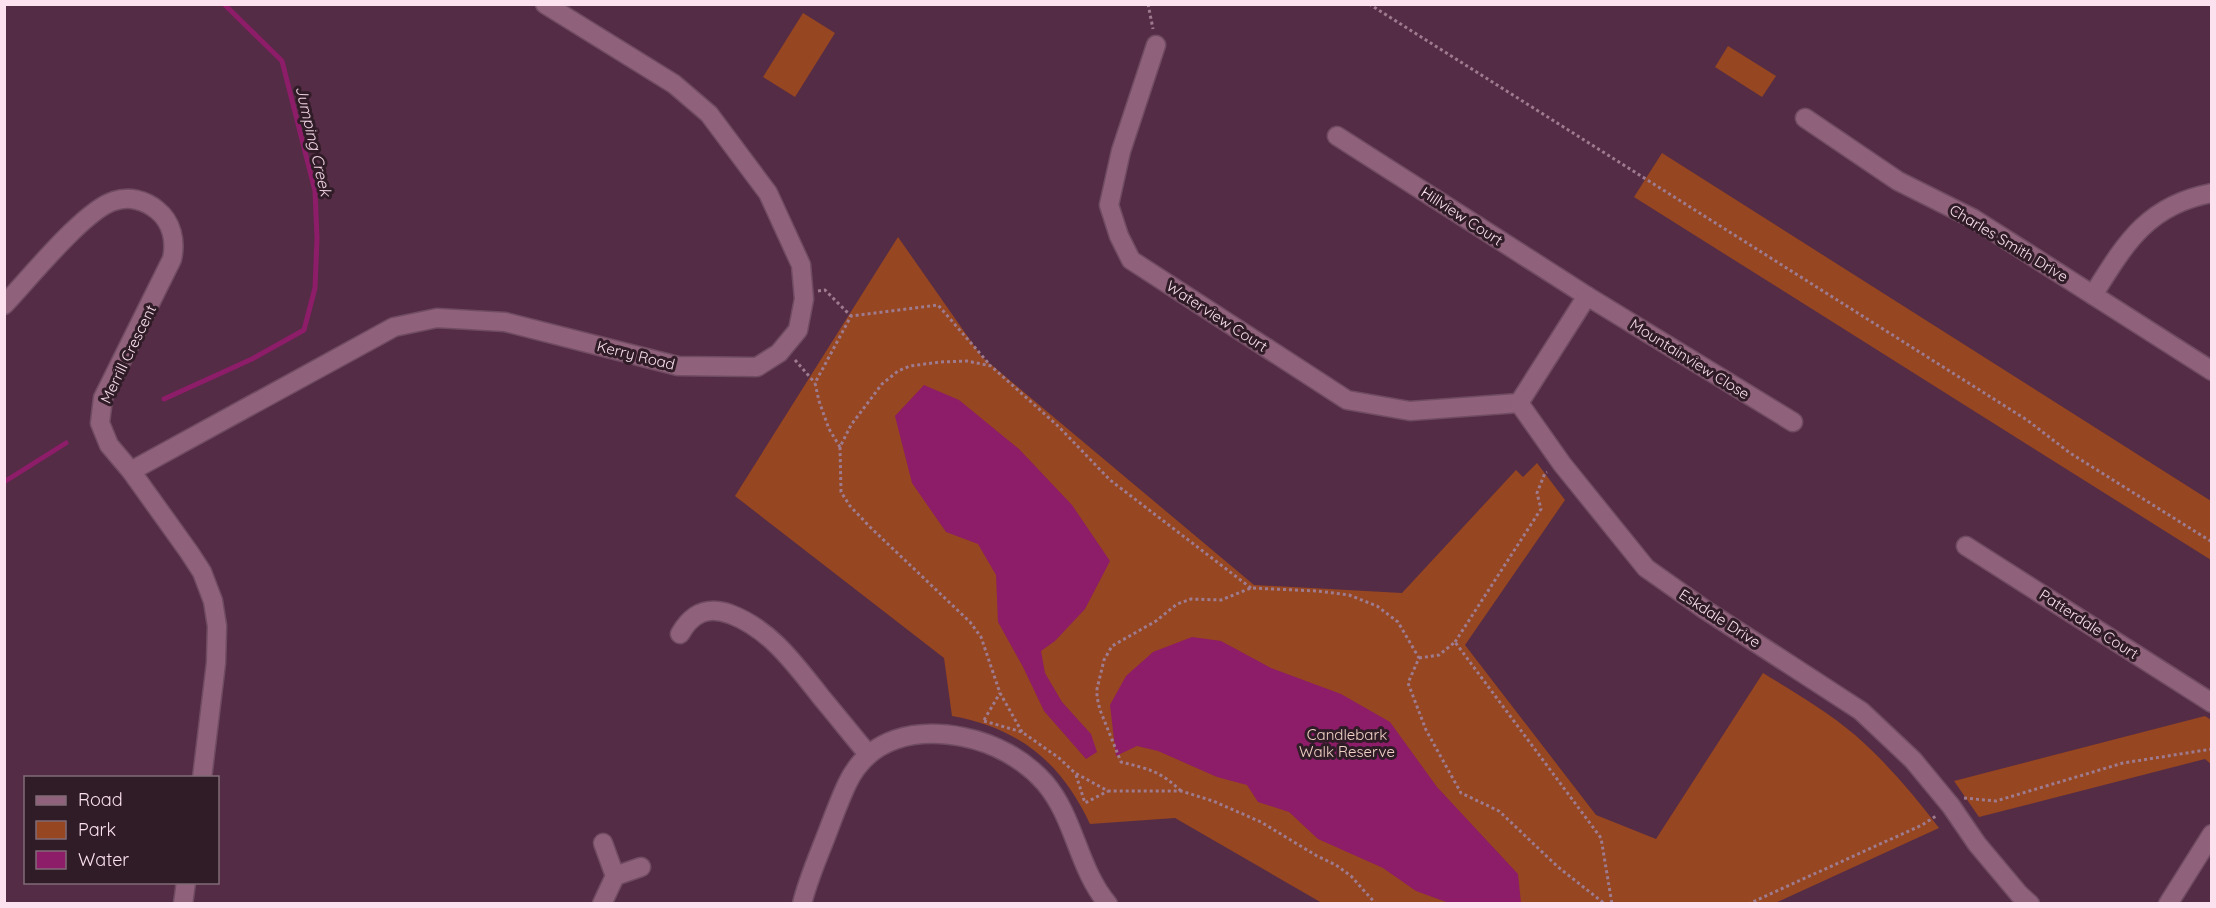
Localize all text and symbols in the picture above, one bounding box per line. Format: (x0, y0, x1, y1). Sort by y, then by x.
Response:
water label: Jumping Creek (292, 84, 337, 199)
street label: Hillview Court (1418, 182, 1506, 250)
street label: Charles Smith Drive (1946, 200, 2072, 286)
street label: Waterview Court (1163, 276, 1271, 356)
street label: Merrill Crescent (96, 302, 160, 406)
street label: Mountainview Close (1627, 315, 1753, 403)
street label: Kerry Road (595, 336, 677, 374)
street label: Eskdale Drive (1676, 585, 1764, 651)
street label: Patterdale Court (2036, 585, 2142, 663)
park label: Candlebark Walk Reserve (1299, 725, 1395, 761)
legend (24, 776, 219, 884)
text: Road (78, 788, 123, 811)
text: Park (78, 818, 116, 841)
text: Water (78, 848, 129, 871)

